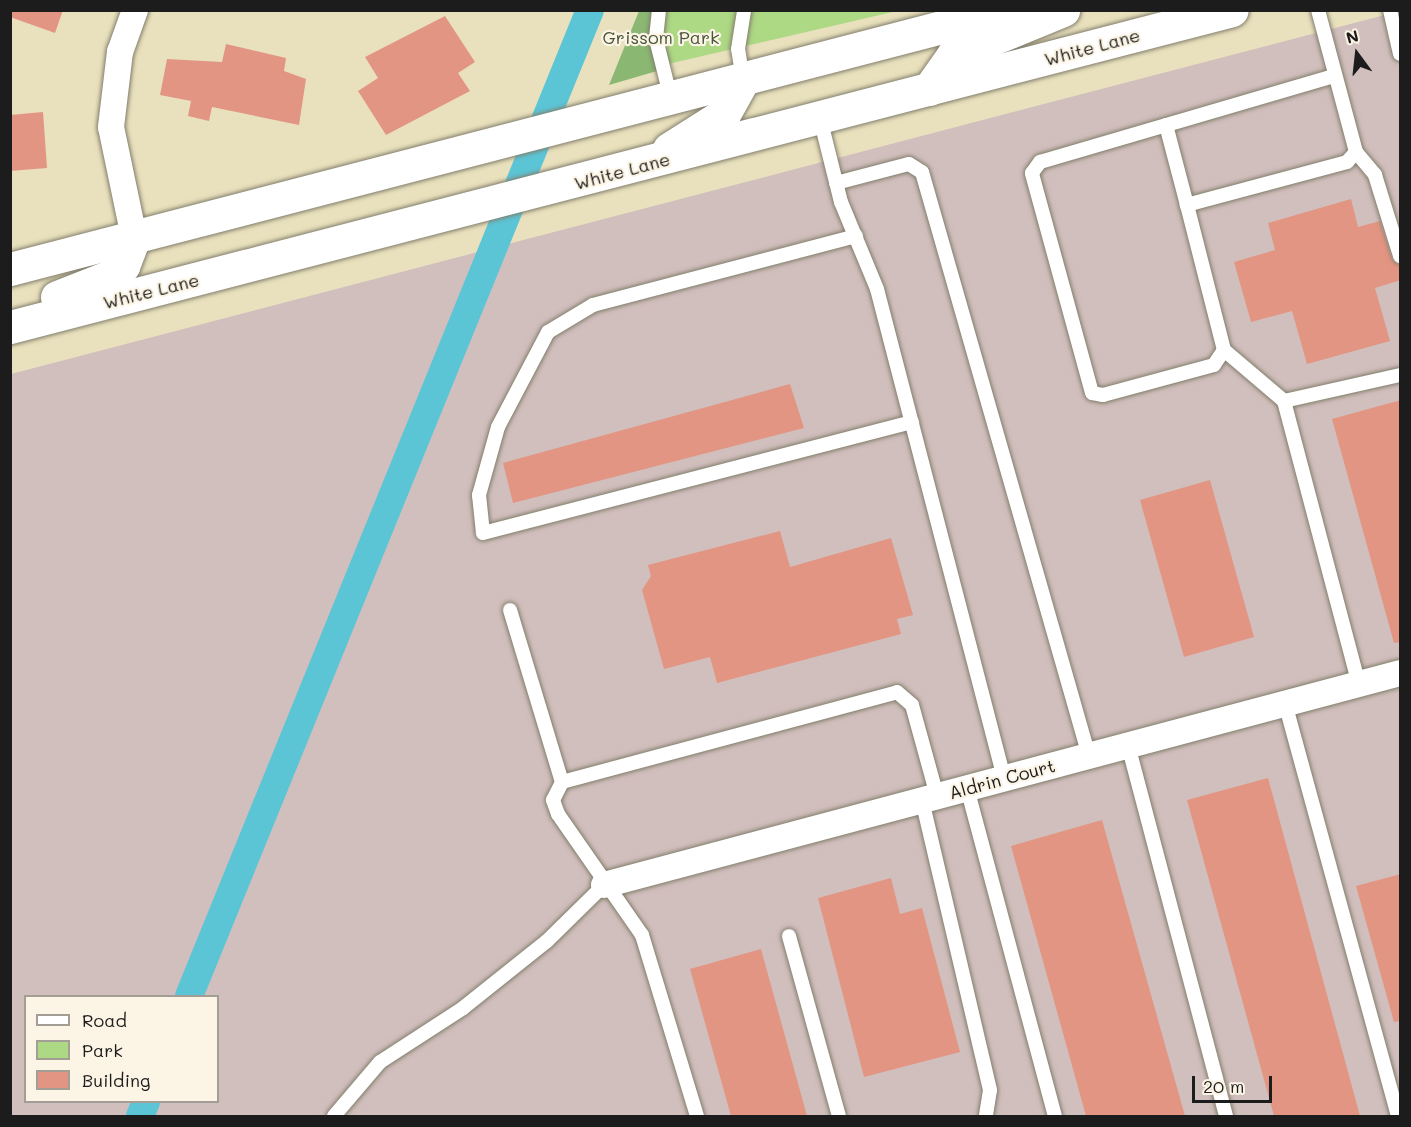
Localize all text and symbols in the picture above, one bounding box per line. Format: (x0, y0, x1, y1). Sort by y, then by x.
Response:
street label: White Lane (1042, 24, 1142, 70)
north arrow (1327, 24, 1387, 84)
text: N (1344, 24, 1361, 48)
park label: Grissom Park (603, 26, 719, 48)
street label: White Lane (572, 148, 672, 194)
street label: White Lane (101, 269, 201, 313)
street label: Aldrin Court (947, 754, 1057, 804)
legend (24, 995, 219, 1103)
text: Road (82, 1008, 127, 1032)
text: Park (82, 1038, 123, 1062)
scale bar (1195, 1064, 1274, 1102)
text: Building (82, 1068, 150, 1092)
text: 20 m (1203, 1074, 1244, 1098)

